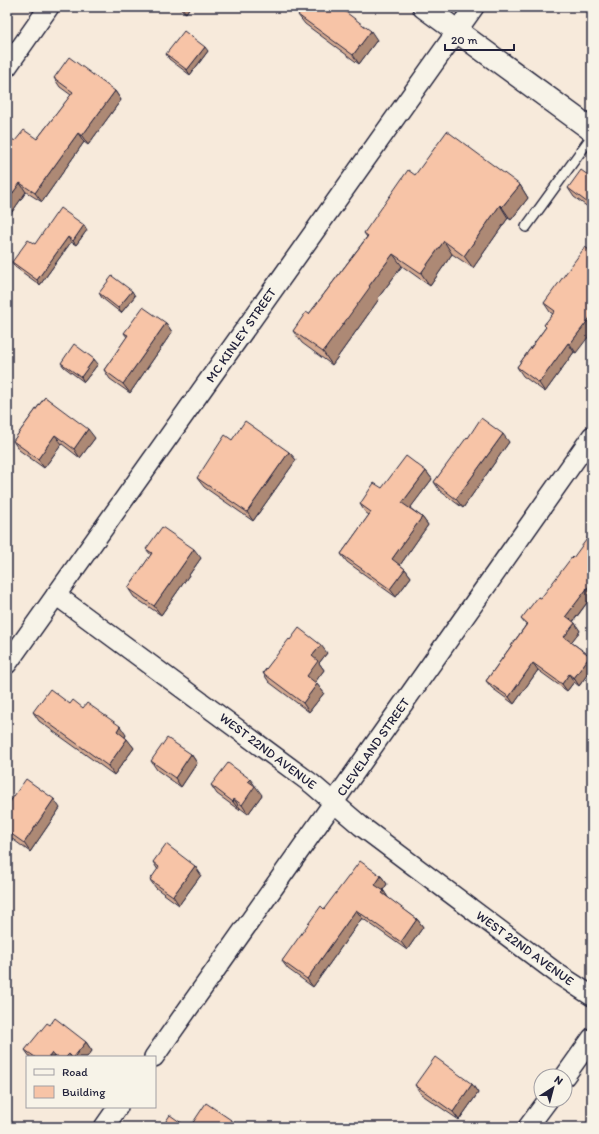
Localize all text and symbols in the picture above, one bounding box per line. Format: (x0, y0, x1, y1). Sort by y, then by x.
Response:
scale bar (445, 26, 514, 52)
text: 20 m (451, 33, 478, 47)
street label: MC KINLEY STREET (203, 284, 280, 385)
street label: CLEVELAND STREET (333, 694, 413, 799)
street label: WEST 22ND AVENUE (217, 710, 319, 792)
street label: WEST 22ND AVENUE (473, 907, 577, 989)
legend (26, 1056, 156, 1108)
text: Road (62, 1065, 88, 1079)
north arrow (533, 1068, 573, 1108)
text: N (552, 1073, 565, 1088)
text: Building (62, 1085, 106, 1099)

